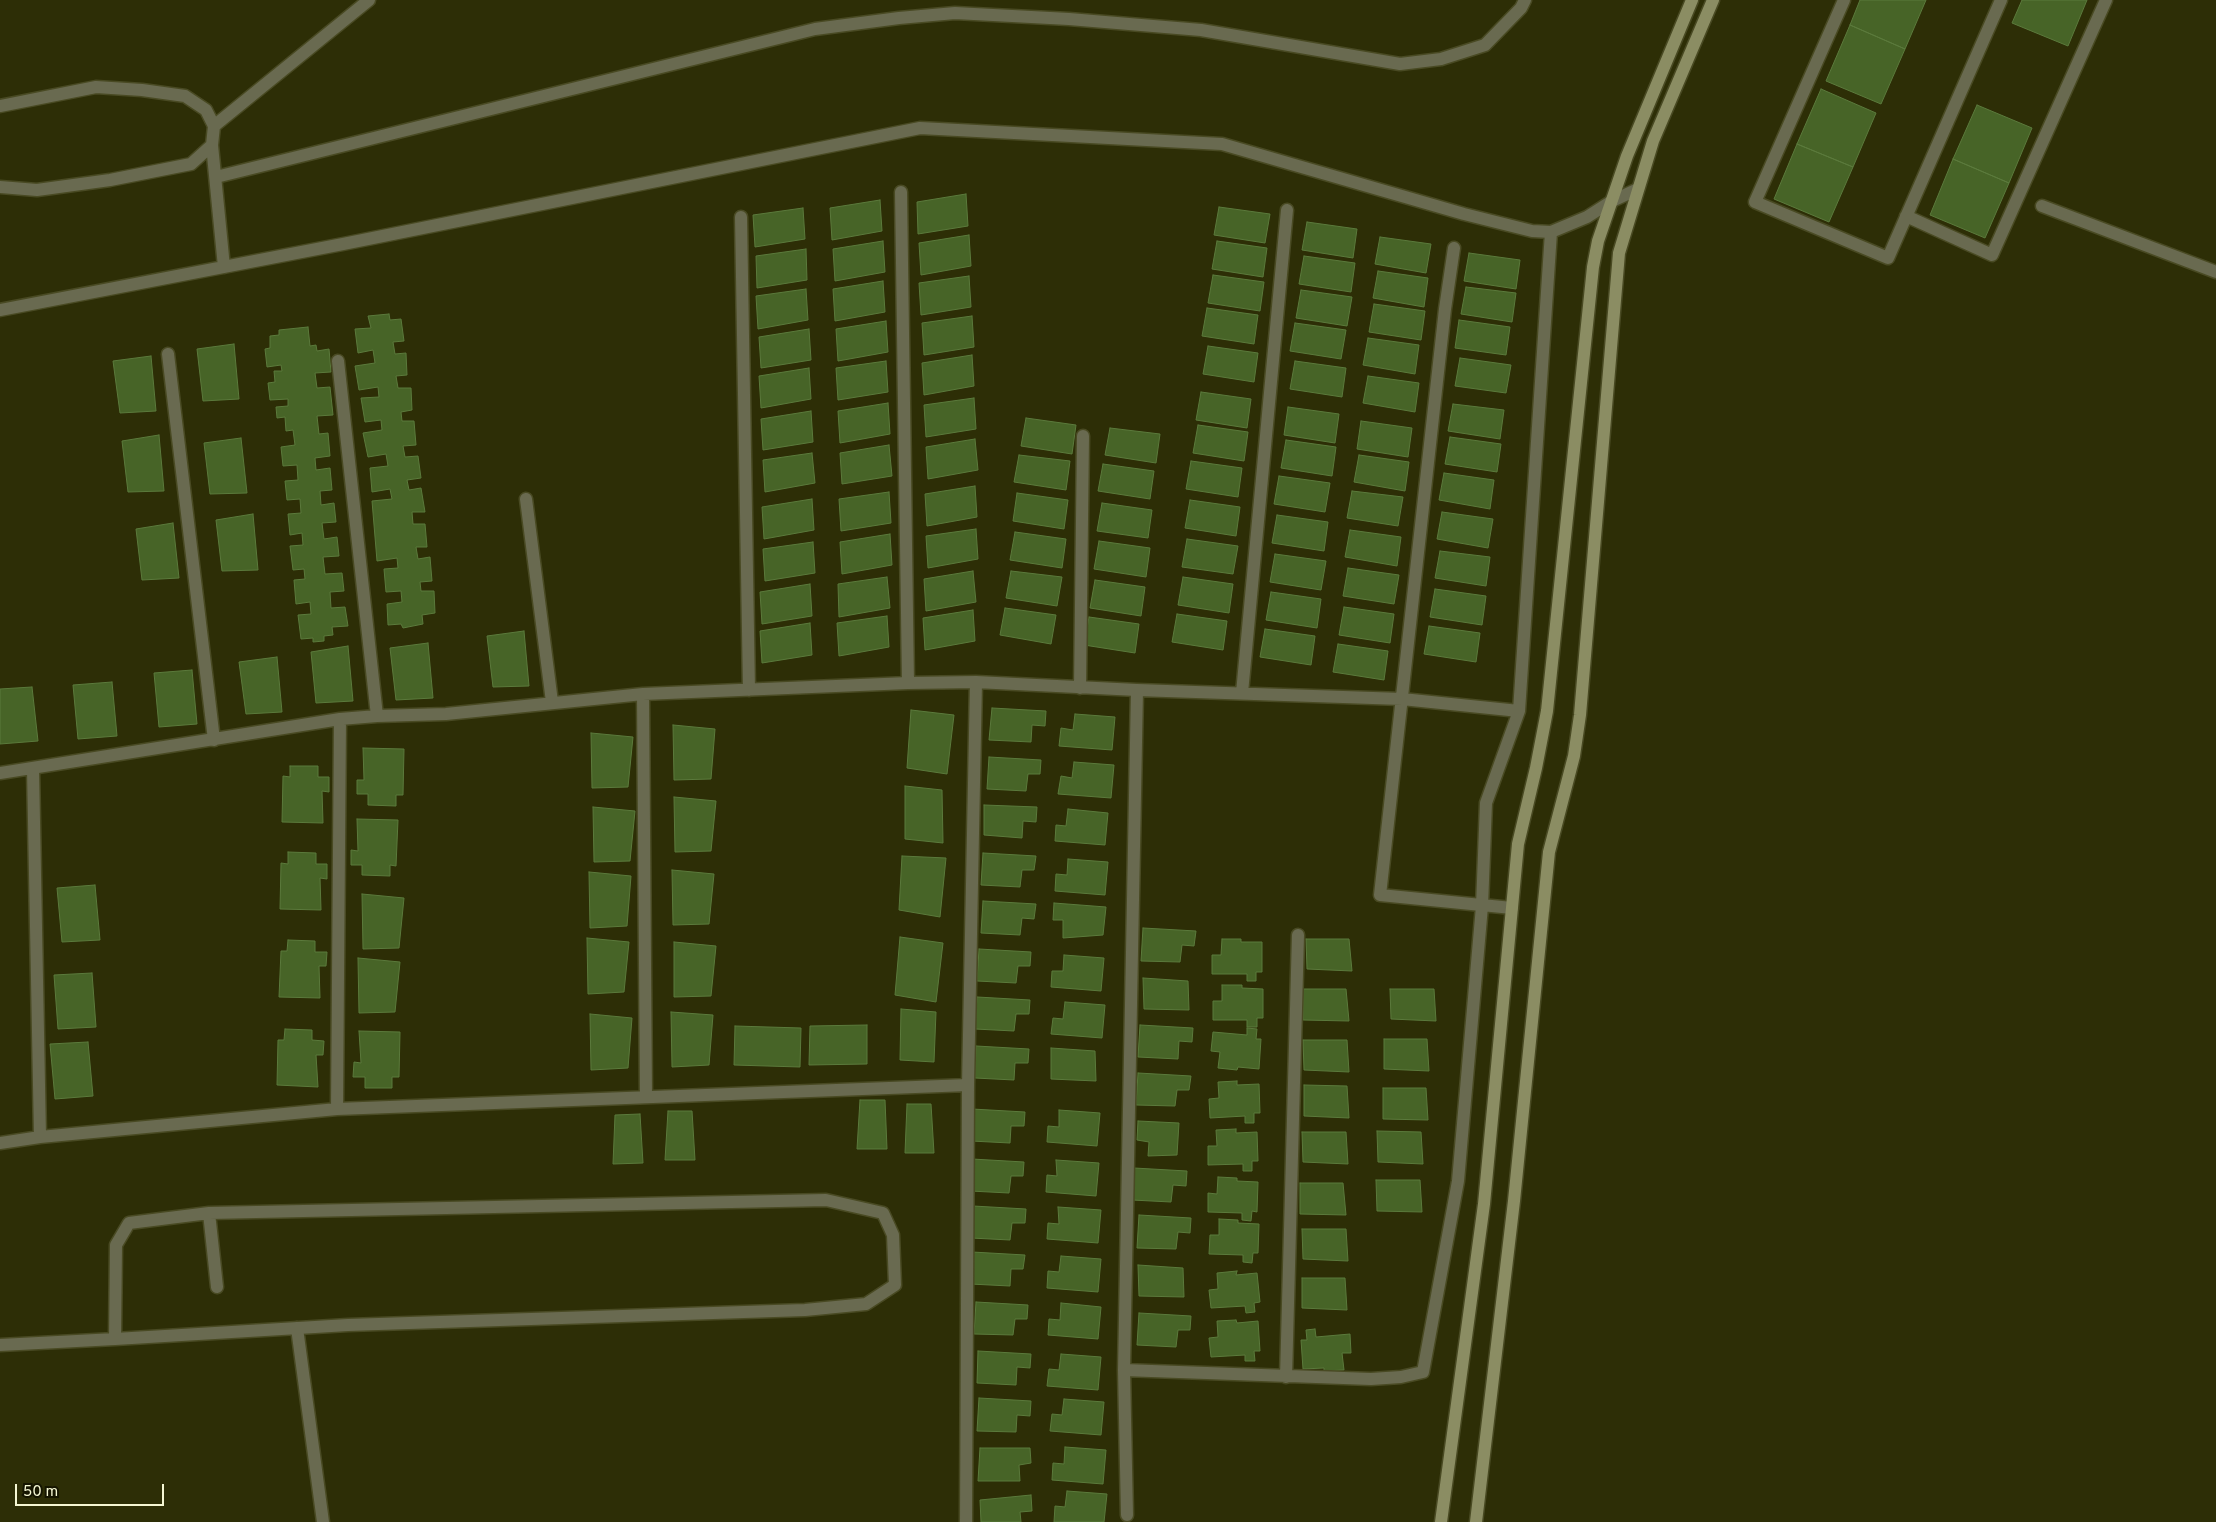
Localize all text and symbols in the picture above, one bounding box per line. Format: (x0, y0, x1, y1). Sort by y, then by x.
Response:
scale bar (18, 1474, 166, 1506)
text: 50 m (23, 1483, 58, 1502)

